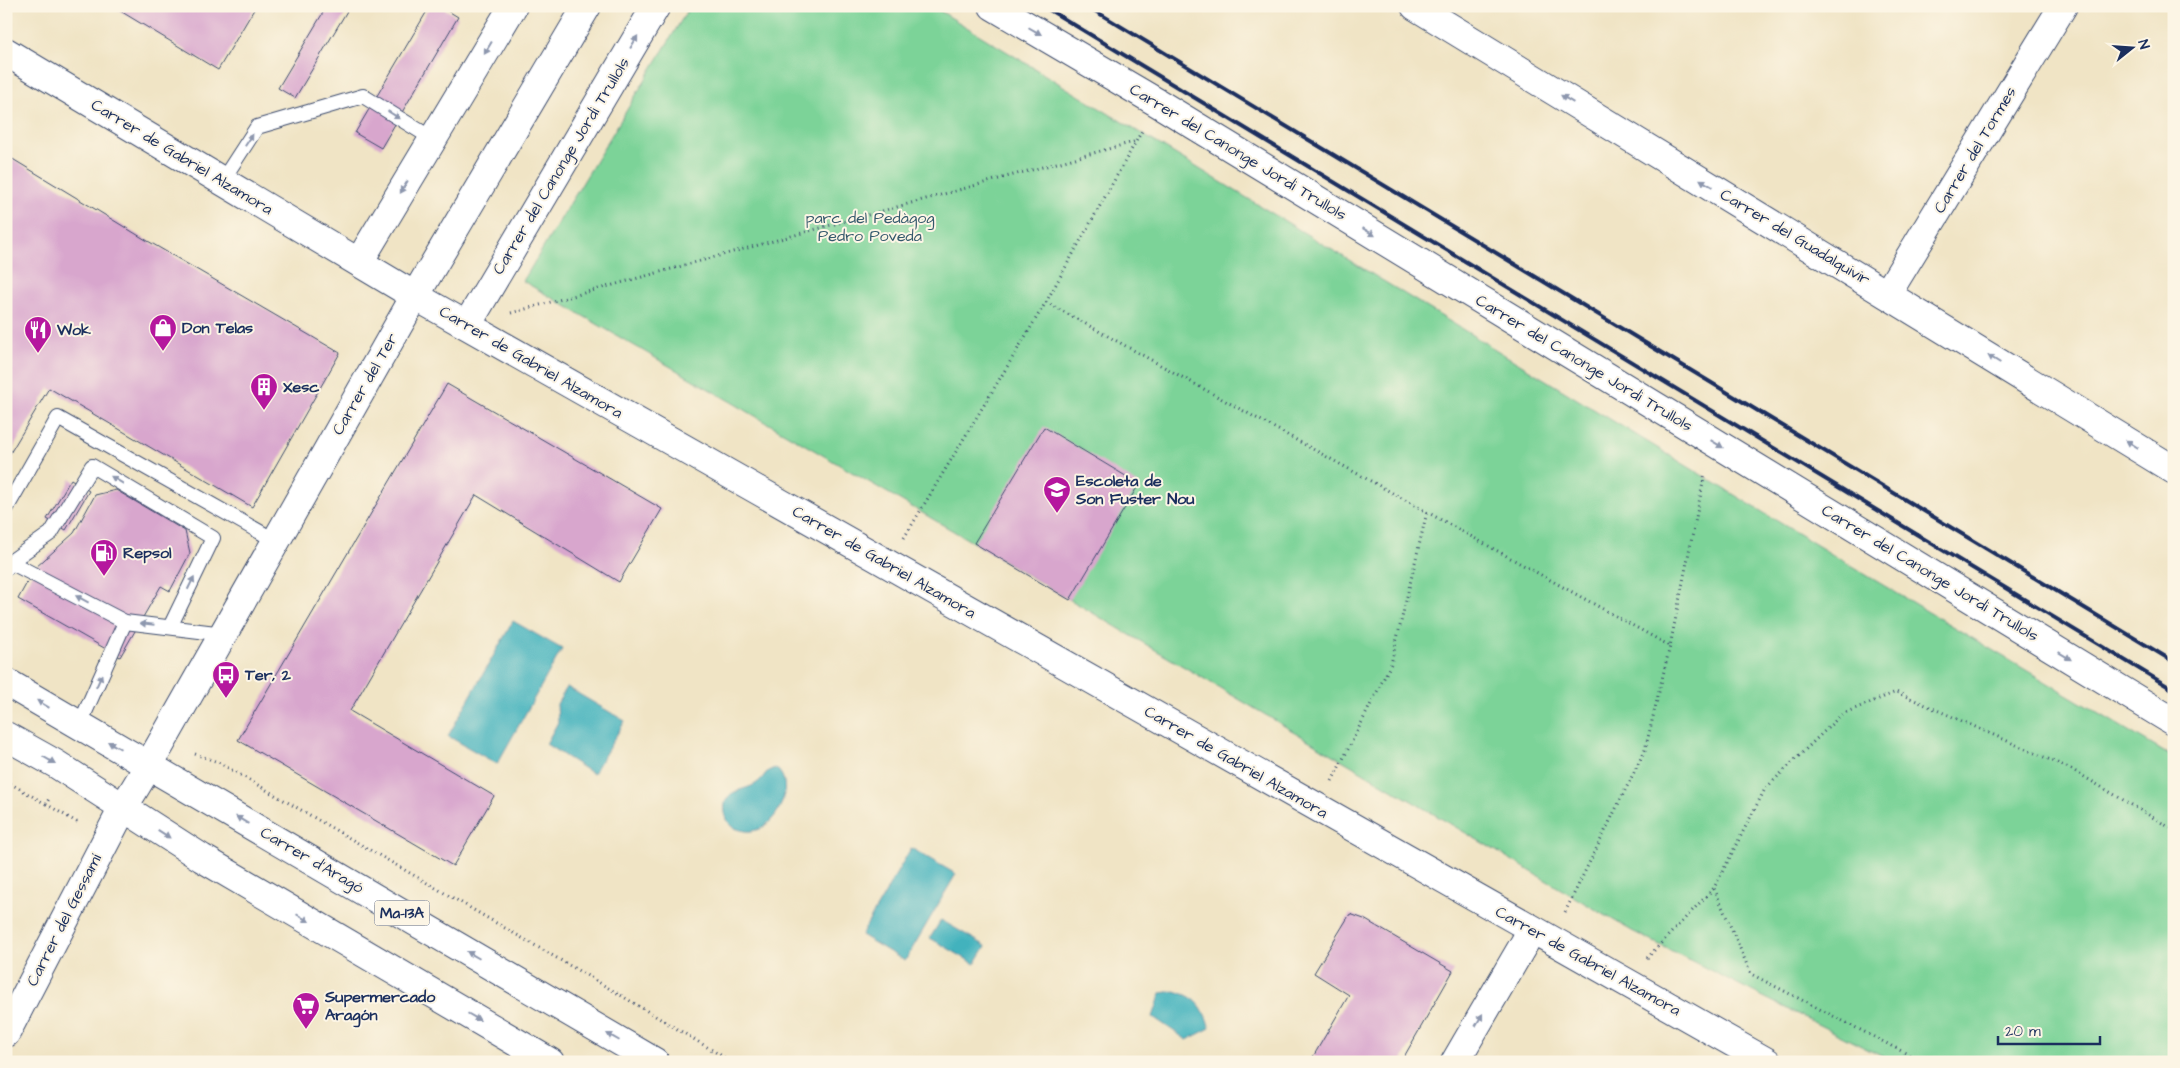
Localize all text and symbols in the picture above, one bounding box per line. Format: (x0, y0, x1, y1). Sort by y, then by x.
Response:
north arrow (2108, 22, 2158, 72)
one-way arrow (1027, 27, 1042, 35)
one-way arrow (630, 36, 639, 49)
text: N (2133, 37, 2154, 52)
one-way arrow (483, 42, 492, 55)
street label: Carrer del Canonge Jordi Trullols (487, 53, 636, 279)
street label: Carrer del Canonge Jordi Trullols (1125, 78, 1351, 227)
street label: Carrer del Tormes (1929, 83, 2021, 217)
street label: Carrer de Gabriel Alzamora (87, 94, 277, 220)
one-way arrow (1560, 94, 1574, 103)
one-way arrow (388, 111, 401, 120)
one-way arrow (244, 133, 254, 147)
one-way arrow (1699, 179, 1712, 188)
one-way arrow (400, 181, 409, 194)
street label: Carrer del Guadalquivir (1716, 183, 1874, 291)
park label: parc del Pedàgog Pedro Poveda (806, 207, 934, 247)
one-way arrow (1362, 227, 1375, 236)
street label: Carrer del Canonge Jordi Trullols (1471, 289, 1697, 438)
street label: Carrer de Gabriel Alzamora (435, 300, 627, 424)
shop icon: Don Telas (148, 313, 178, 352)
restaurant icon: Wok (23, 315, 53, 354)
place label: Don Telas (182, 317, 253, 339)
place label: Wok (56, 319, 91, 341)
street label: Carrer del Ter (327, 329, 403, 439)
one-way arrow (1987, 355, 2000, 364)
building icon: Xesc (249, 372, 279, 411)
place label: Xesc (283, 376, 320, 398)
one-way arrow (1711, 439, 1724, 448)
one-way arrow (2126, 440, 2139, 449)
place label: Escoleta de Son Fuster Nou (1075, 470, 1194, 510)
school or university icon: Escoleta de Son Fuster Nou (1042, 475, 1072, 514)
one-way arrow (110, 476, 123, 485)
street label: Carrer del Canonge Jordi Trullols (1817, 499, 2043, 648)
street label: Carrer de Gabriel Alzamora (788, 500, 980, 624)
fuel station icon: Repsol (89, 538, 119, 577)
place label: Repsol (123, 542, 172, 564)
one-way arrow (187, 576, 195, 590)
one-way arrow (75, 595, 89, 603)
one-way arrow (139, 620, 155, 628)
one-way arrow (2059, 651, 2072, 660)
bus stop icon: Ter, 2 (211, 660, 241, 699)
place label: Ter, 2 (244, 664, 292, 686)
one-way arrow (96, 674, 104, 688)
one-way arrow (36, 700, 49, 709)
street label: Carrer de Gabriel Alzamora (1140, 700, 1332, 824)
one-way arrow (107, 741, 121, 750)
one-way arrow (42, 755, 55, 764)
one-way arrow (236, 815, 249, 824)
street label: Carrer d'Aragó (256, 821, 368, 899)
one-way arrow (157, 829, 171, 839)
street label: Carrer del Gessamí (21, 850, 107, 990)
road number: Ma-13A (374, 900, 430, 926)
street label: Carrer de Gabriel Alzamora (1491, 901, 1685, 1021)
one-way arrow (297, 913, 310, 922)
one-way arrow (467, 950, 480, 959)
place label: Supermercado Aragón (324, 986, 436, 1028)
supermarket icon: Supermercado Aragón (291, 991, 321, 1030)
one-way arrow (467, 1013, 481, 1022)
one-way arrow (1475, 1013, 1484, 1026)
scale bar (1998, 1013, 2100, 1045)
text: 20 m (2005, 1021, 2041, 1042)
one-way arrow (607, 1033, 620, 1042)

